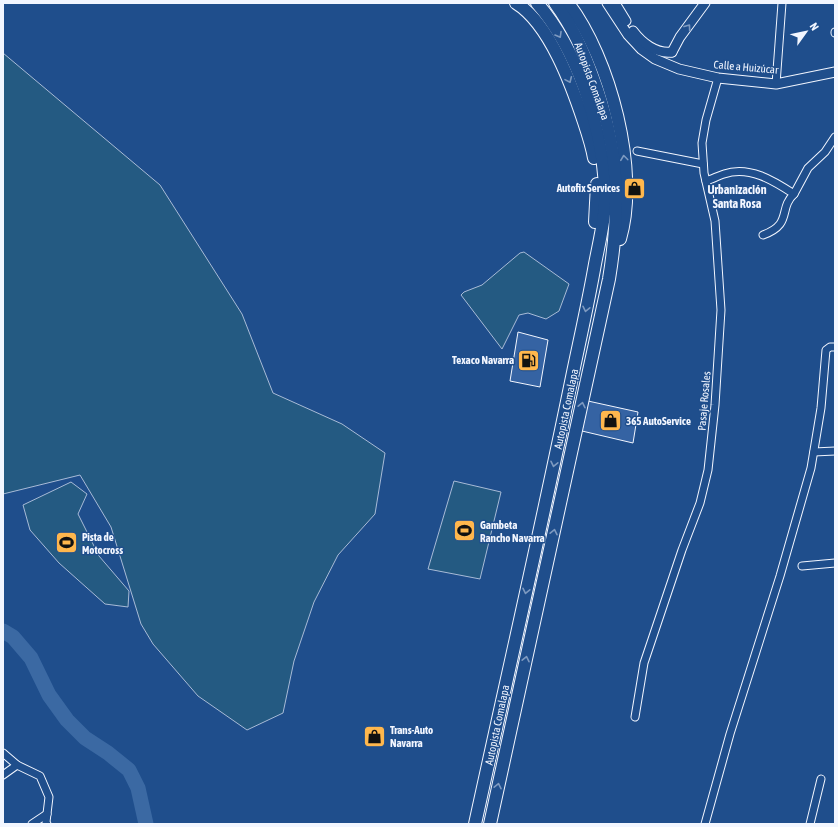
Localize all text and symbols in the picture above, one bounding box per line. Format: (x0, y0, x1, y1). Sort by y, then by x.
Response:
north arrow (786, 12, 826, 52)
text: N (808, 21, 821, 33)
one-way arrow (683, 24, 691, 31)
one-way arrow (555, 31, 562, 38)
street label: Autopista Comalapa (572, 40, 612, 122)
street label: Calle a Huizúcar (713, 58, 780, 76)
one-way arrow (564, 76, 572, 84)
one-way arrow (619, 155, 628, 161)
shop icon: Autofix Services (622, 175, 648, 201)
place label: Autofix Services (556, 182, 620, 194)
district label: Urbanización Santa Rosa (707, 183, 767, 211)
one-way arrow (583, 306, 591, 312)
fuel station icon: Texaco Navarra (516, 347, 542, 373)
place label: Texaco Navarra (452, 354, 514, 366)
street label: Autopista Comalapa (552, 368, 580, 450)
street label: Pasaje Rosales (695, 371, 713, 431)
one-way arrow (577, 402, 585, 408)
shop icon: 365 AutoService (597, 408, 623, 434)
place label: 365 AutoService (626, 415, 691, 427)
one-way arrow (551, 460, 559, 467)
sports icon: Gambeta Rancho Navarra (452, 518, 478, 544)
place label: Gambeta Rancho Navarra (480, 519, 545, 544)
one-way arrow (549, 529, 557, 535)
sports icon: Pista de Motocross (54, 530, 80, 556)
place label: Pista de Motocross (82, 531, 123, 556)
one-way arrow (523, 587, 531, 594)
one-way arrow (522, 656, 530, 662)
street label: Autopista Comalapa (483, 684, 511, 766)
shop icon: Trans-Auto Navarra (361, 723, 387, 749)
place label: Trans-Auto Navarra (390, 724, 433, 749)
one-way arrow (494, 783, 502, 789)

